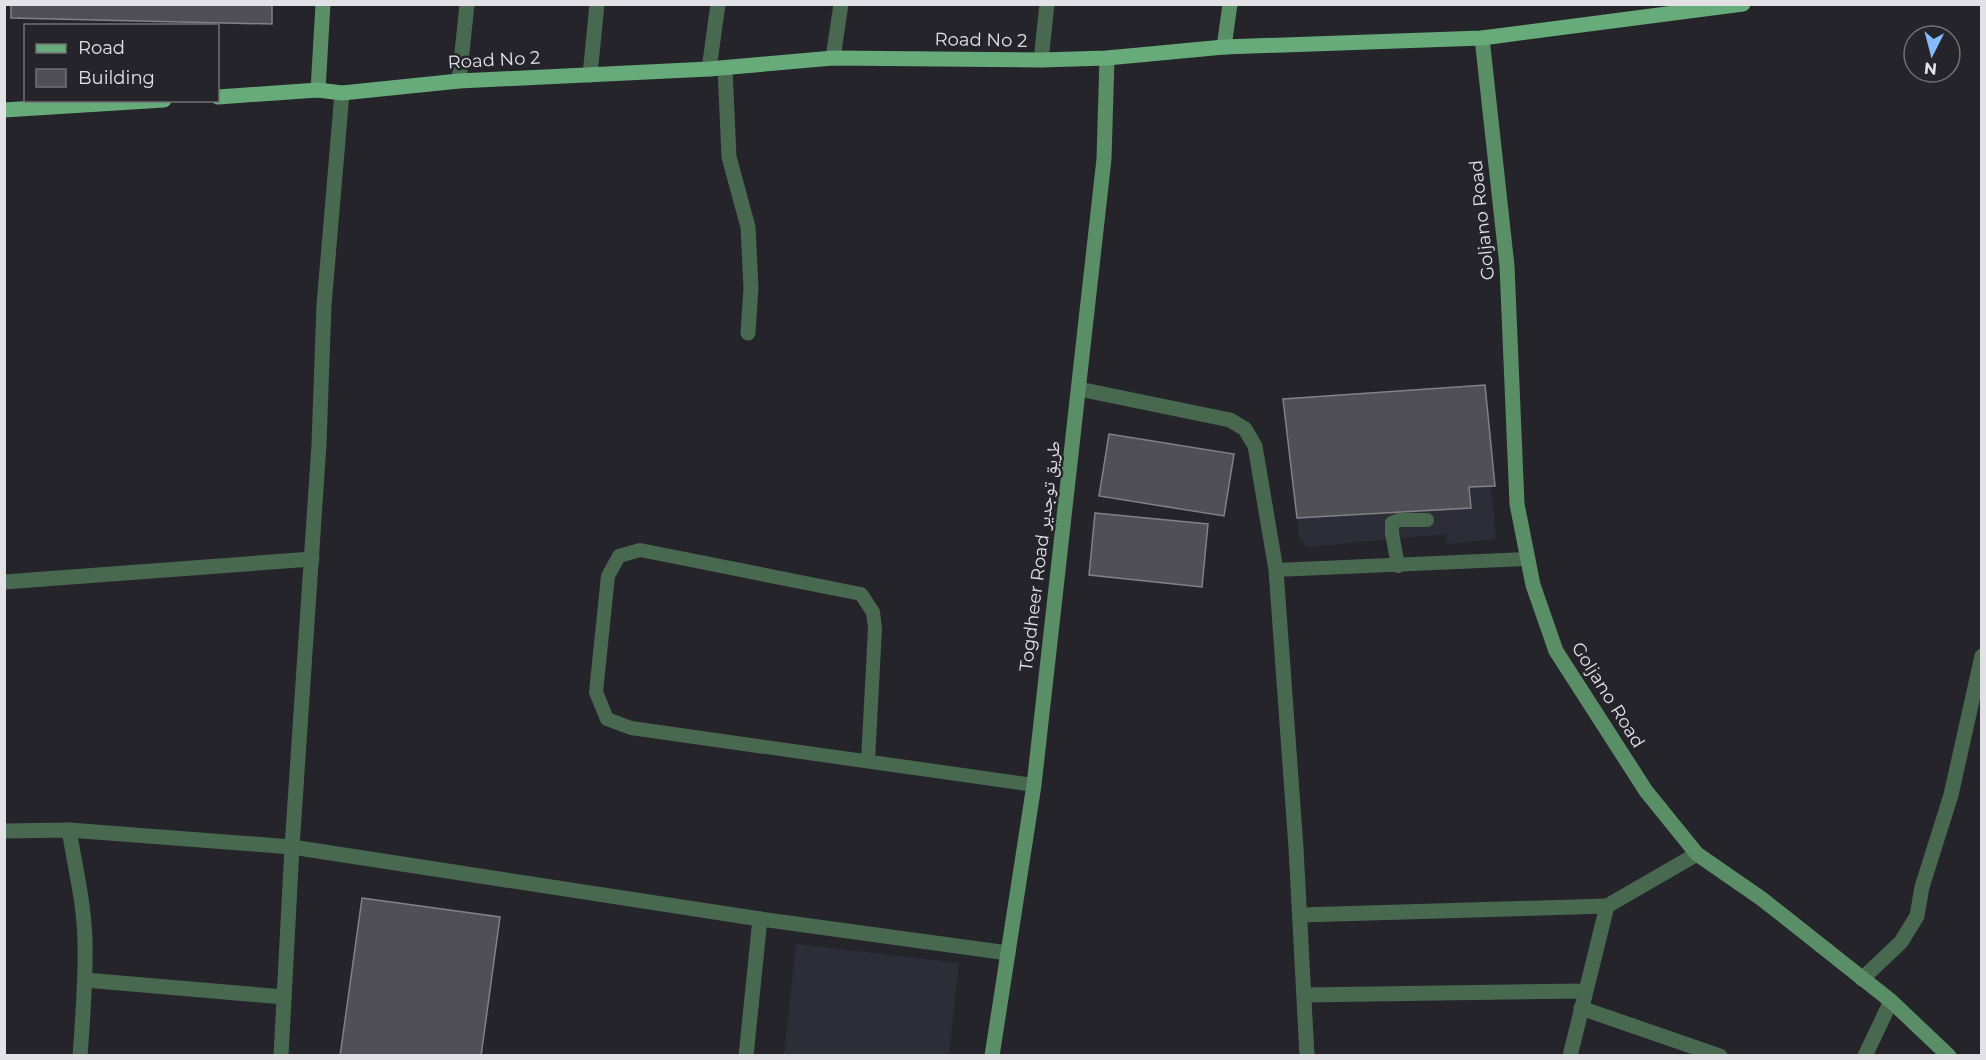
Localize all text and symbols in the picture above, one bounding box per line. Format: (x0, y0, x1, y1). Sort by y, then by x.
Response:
legend (24, 24, 219, 102)
north arrow (1902, 24, 1962, 84)
street label: Road No 2 (934, 28, 1028, 52)
text: Road (78, 37, 125, 59)
street label: Road No 2 (447, 47, 541, 73)
text: N (1923, 58, 1938, 79)
text: Building (78, 67, 155, 89)
street label: Goljano Road (1465, 159, 1499, 281)
street label: Togdheer Road طريق توجدير (1015, 439, 1065, 673)
street label: Goljano Road (1567, 638, 1649, 752)

